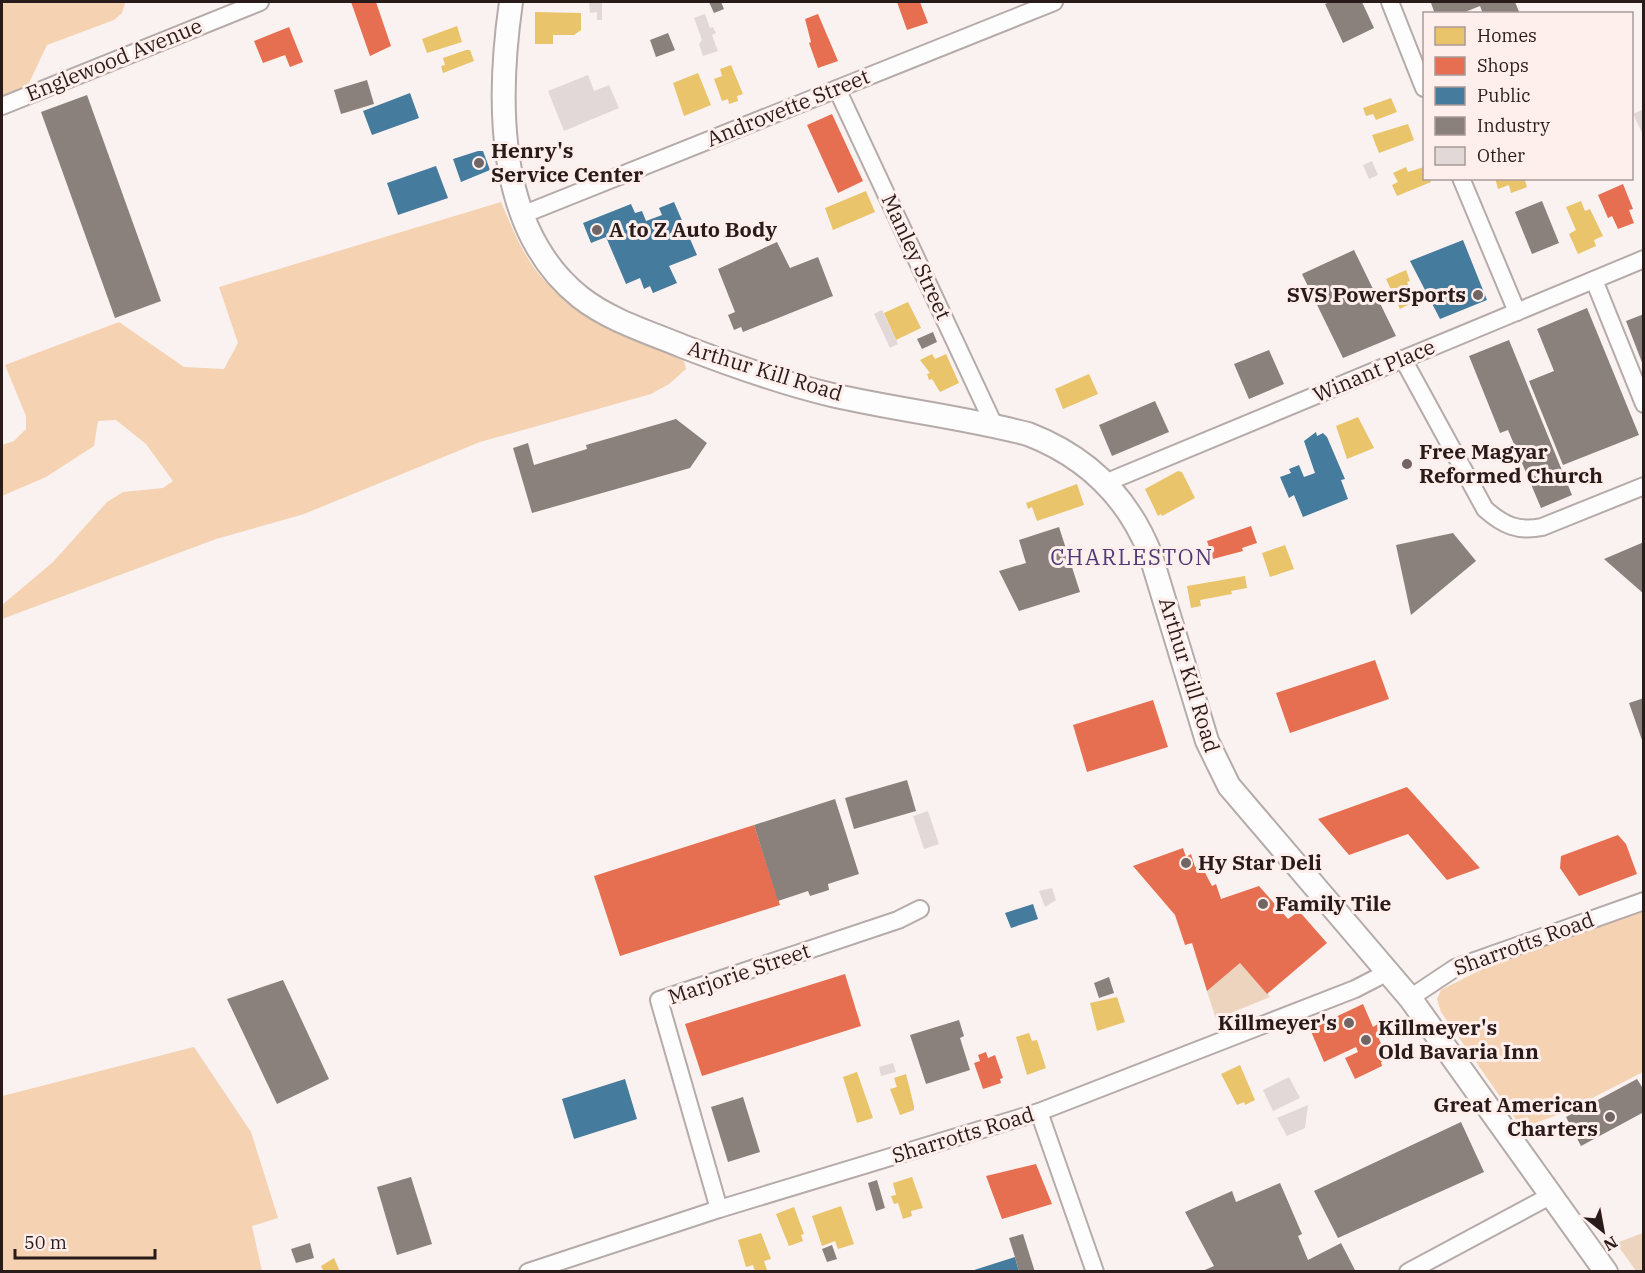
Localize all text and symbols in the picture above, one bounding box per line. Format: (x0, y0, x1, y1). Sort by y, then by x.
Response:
street label: Englewood Avenue (21, 11, 206, 107)
legend (1423, 12, 1633, 180)
text: Homes (1477, 24, 1537, 47)
text: Shops (1477, 54, 1529, 77)
street label: Androvette Street (702, 62, 873, 153)
text: Public (1477, 84, 1531, 107)
text: Industry (1477, 114, 1550, 137)
place label: Henry's Service Center (491, 136, 644, 188)
text: Other (1477, 144, 1525, 167)
marker: Henry's Service Center (472, 156, 486, 170)
street label: Manley Street (876, 189, 958, 324)
place label: A to Z Auto Body (609, 215, 777, 243)
marker: A to Z Auto Body (590, 223, 604, 237)
place label: SVS PowerSports (1287, 280, 1466, 308)
marker: SVS PowerSports (1471, 288, 1485, 302)
street label: Winant Place (1308, 332, 1439, 408)
street label: Arthur Kill Road (684, 333, 846, 407)
place label: Free Magyar Reformed Church (1419, 437, 1603, 489)
marker: Free Magyar Reformed Church (1400, 457, 1414, 471)
district label: CHARLESTON (1050, 542, 1214, 571)
street label: Arthur Kill Road (1153, 594, 1227, 756)
place label: Hy Star Deli (1198, 848, 1322, 876)
marker: Hy Star Deli (1179, 856, 1193, 870)
place label: Family Tile (1275, 889, 1391, 917)
marker: Family Tile (1256, 897, 1270, 911)
street label: Sharrotts Road (1450, 905, 1598, 981)
street label: Marjorie Street (664, 936, 813, 1010)
place label: Killmeyer's (1218, 1008, 1337, 1036)
place label: Killmeyer's Old Bavaria Inn (1378, 1013, 1539, 1065)
marker: Killmeyer's (1342, 1016, 1356, 1030)
marker: Killmeyer's Old Bavaria Inn (1359, 1033, 1373, 1047)
place label: Great American Charters (1433, 1090, 1598, 1142)
street label: Sharrotts Road (888, 1099, 1037, 1169)
marker: Great American Charters (1603, 1110, 1617, 1124)
north arrow (1573, 1201, 1633, 1261)
scale bar (15, 1222, 154, 1260)
text: 50 m (24, 1231, 67, 1254)
text: N (1600, 1232, 1621, 1256)

